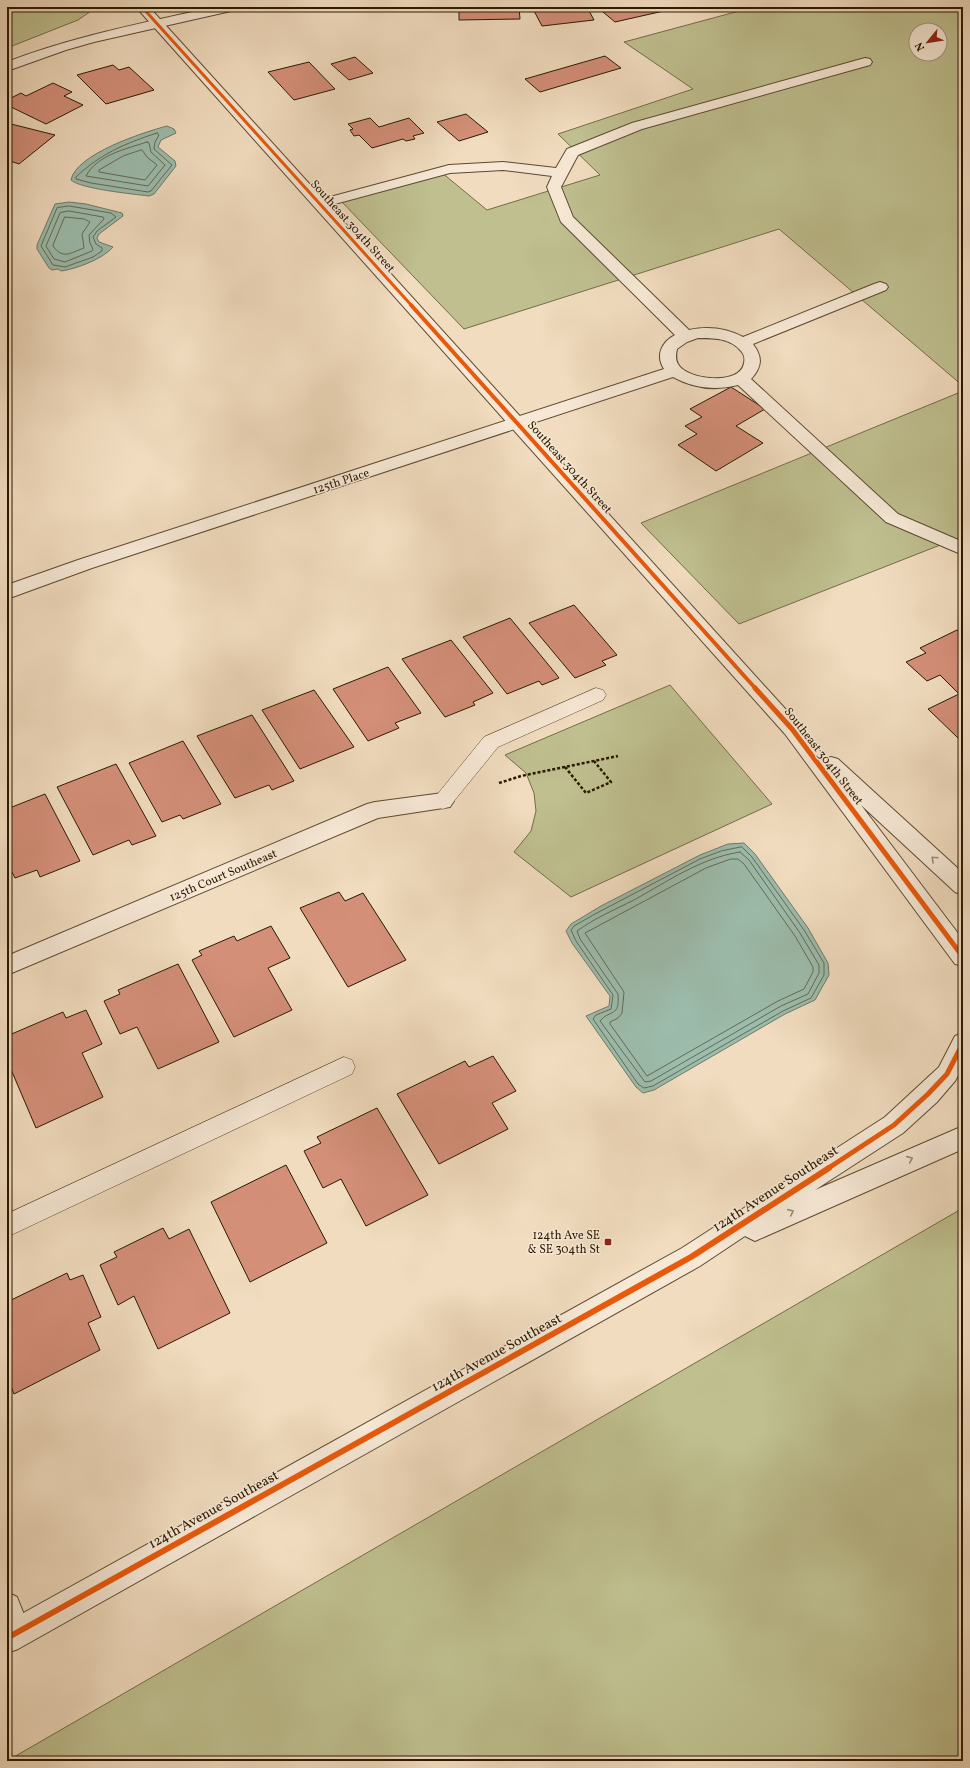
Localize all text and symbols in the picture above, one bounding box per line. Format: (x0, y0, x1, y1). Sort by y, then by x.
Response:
north arrow (908, 22, 948, 62)
text: N (912, 39, 929, 53)
street label: Southeast 304th Street (306, 177, 398, 277)
street label: Southeast 304th Street (523, 418, 615, 518)
street label: 125th Place (311, 465, 372, 499)
street label: Southeast 304th Street (780, 705, 866, 809)
street label: 125th Court Southeast (167, 846, 280, 906)
one-way arrow (931, 856, 939, 864)
street label: 124th Avenue Southeast (709, 1141, 842, 1237)
one-way arrow (906, 1156, 913, 1164)
one-way arrow (787, 1209, 794, 1217)
place label: 124th Ave SE & SE 304th St (528, 1228, 600, 1258)
marker: 124th Ave SE & SE 304th St (603, 1237, 613, 1247)
street label: 124th Avenue Southeast (428, 1309, 565, 1397)
street label: 124th Avenue Southeast (145, 1466, 282, 1554)

